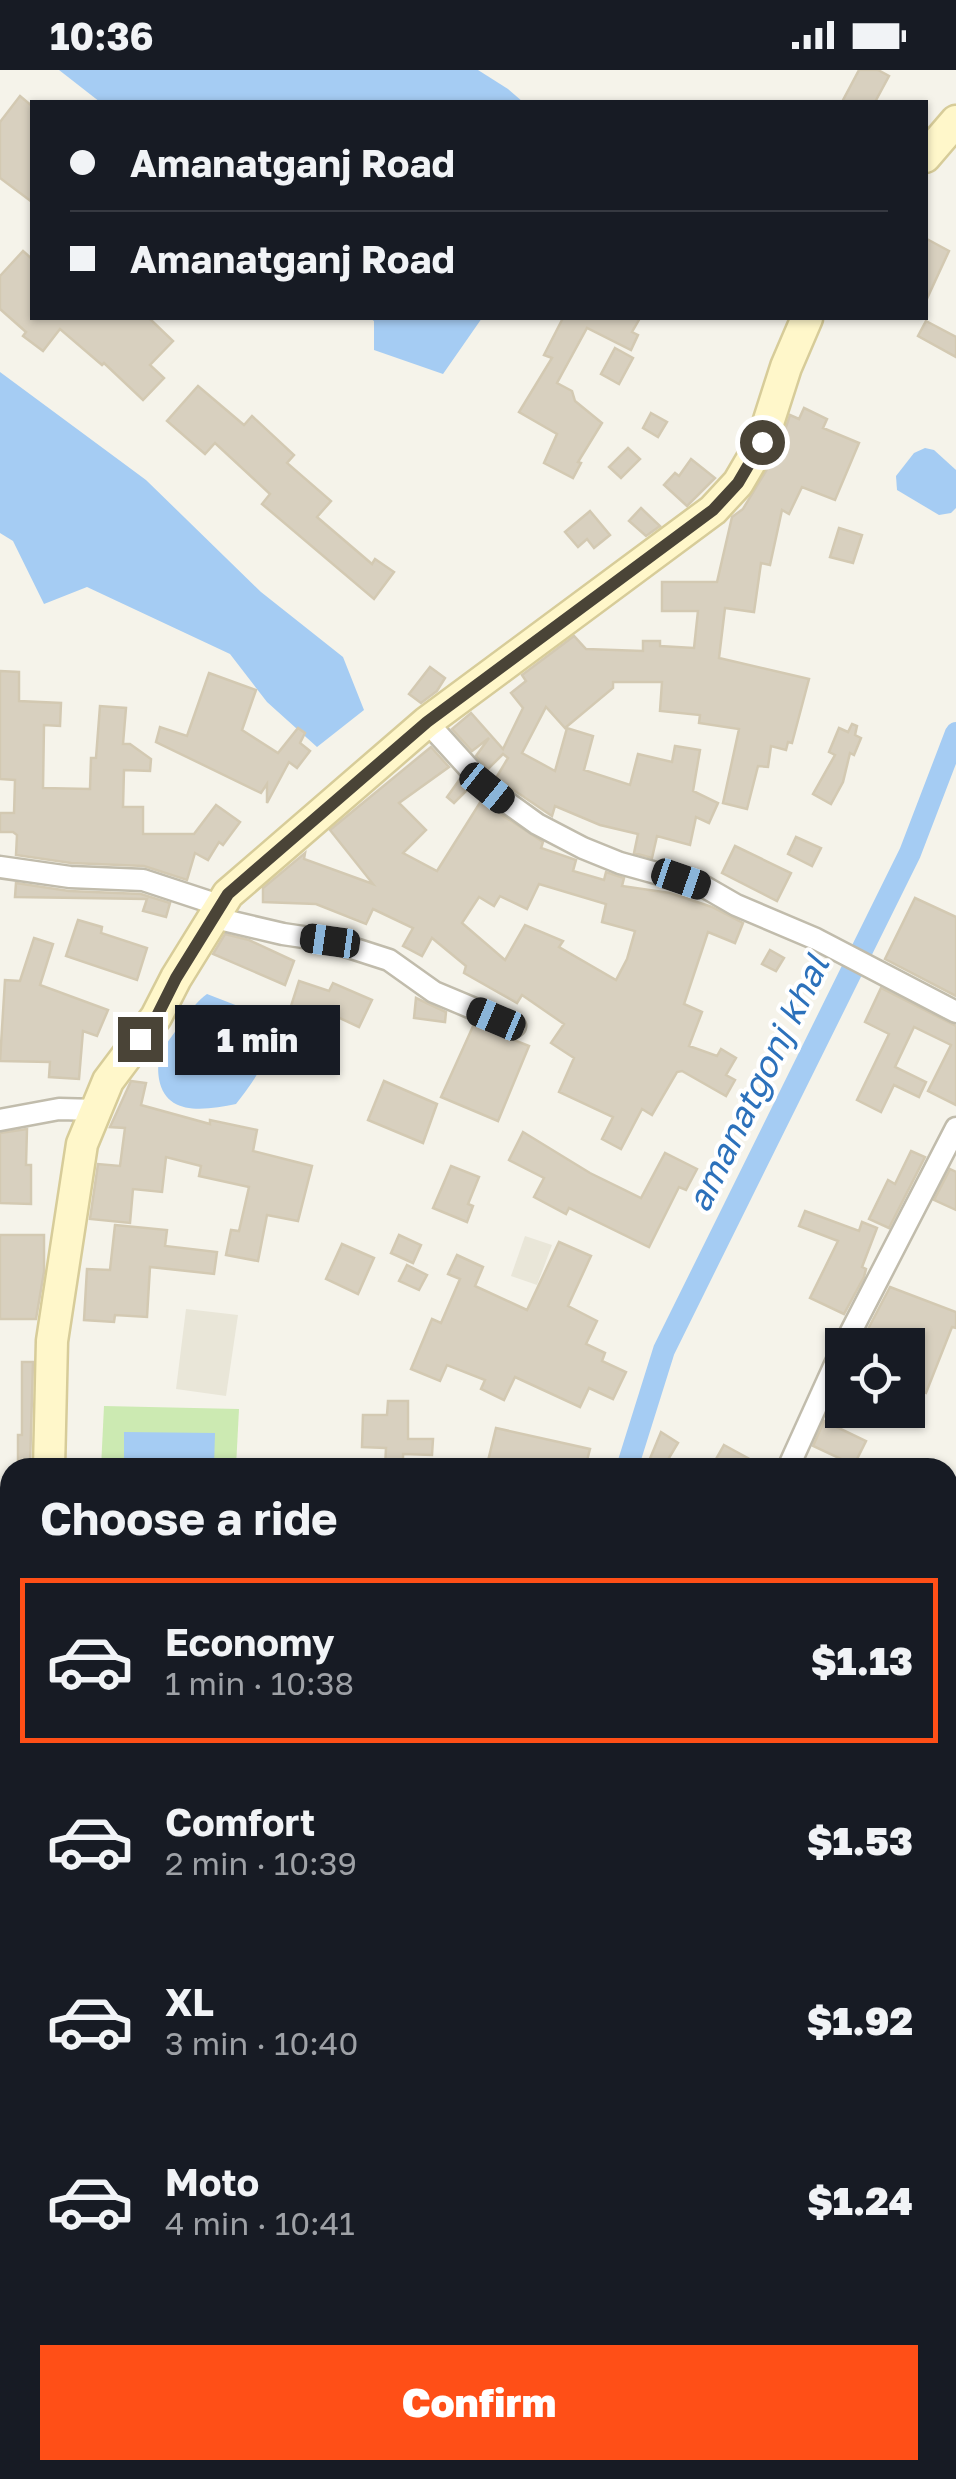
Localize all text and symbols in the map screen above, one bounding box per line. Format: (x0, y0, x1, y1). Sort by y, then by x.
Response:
text: 10:36 (50, 13, 154, 58)
text: Amanatganj Road (130, 140, 455, 185)
text: Amanatganj Road (130, 236, 455, 281)
route start (740, 420, 785, 465)
car (454, 757, 520, 819)
car (648, 855, 714, 903)
car (298, 922, 362, 960)
water label: amanatgonj khal (677, 946, 838, 1218)
car (463, 993, 529, 1045)
callout: 1 min (175, 1004, 340, 1074)
route end (118, 1017, 163, 1062)
text: 1 min (217, 1021, 298, 1059)
map controls (825, 1328, 925, 1428)
button: locate (825, 1328, 925, 1428)
text: Choose a ride (40, 1491, 338, 1545)
icon: car (45, 1616, 135, 1706)
text: Economy (165, 1619, 334, 1664)
text: $1.13 (811, 1638, 913, 1683)
text: 1 min · 10:38 (165, 1664, 354, 1702)
icon: car (45, 1796, 135, 1886)
text: Comfort (165, 1799, 315, 1844)
text: $1.53 (807, 1818, 913, 1863)
text: 2 min · 10:39 (165, 1844, 357, 1882)
icon: car (45, 1976, 135, 2066)
text: XL (165, 1979, 214, 2024)
text: $1.92 (807, 1998, 913, 2043)
text: 3 min · 10:40 (165, 2024, 358, 2062)
icon: car (45, 2156, 135, 2246)
text: Moto (165, 2159, 259, 2204)
text: $1.24 (807, 2178, 913, 2223)
text: 4 min · 10:41 (165, 2204, 355, 2242)
button: Confirm (40, 2345, 918, 2460)

